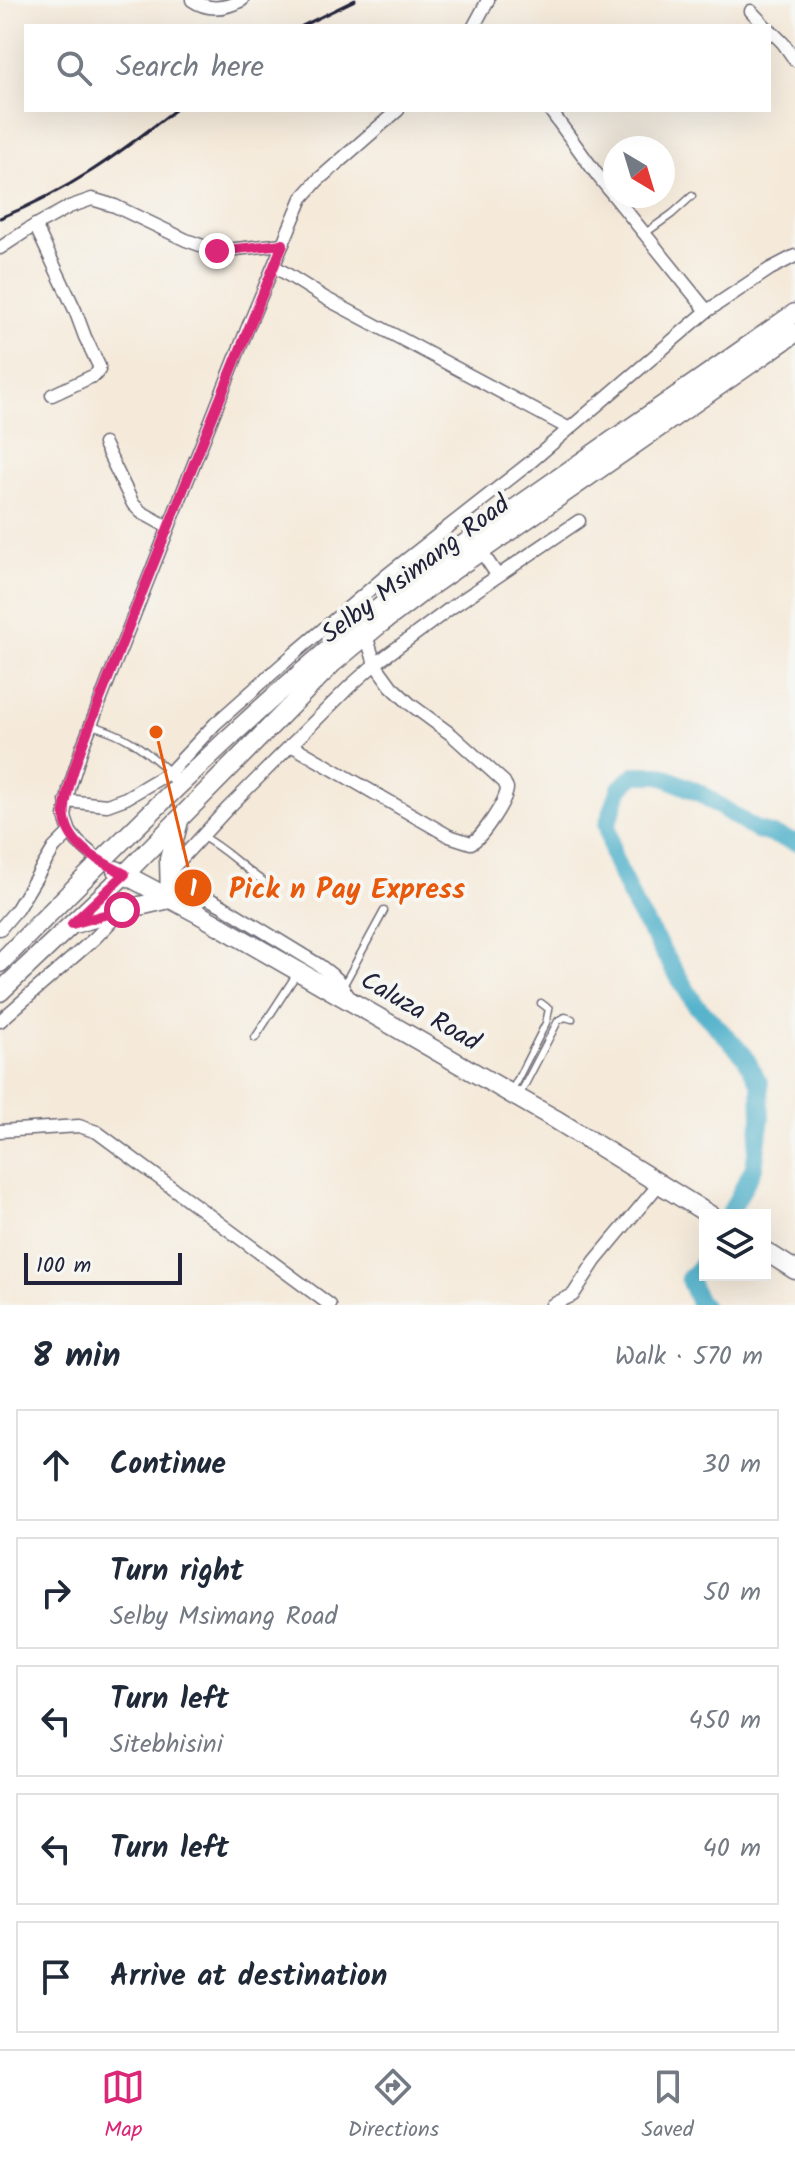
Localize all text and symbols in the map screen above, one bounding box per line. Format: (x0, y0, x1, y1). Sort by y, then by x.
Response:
search box (24, 24, 771, 112)
text: Search here (116, 44, 264, 92)
icon: search (52, 46, 96, 90)
north arrow (603, 136, 675, 208)
route end (199, 233, 235, 269)
street label: Selby Msimang Road (312, 484, 520, 655)
callout: Pick n Pay Express (173, 862, 481, 914)
text: Pick n Pay Express (229, 868, 465, 913)
text: 1 (189, 870, 197, 909)
route start (104, 892, 140, 928)
street label: Caluza Road (352, 961, 489, 1064)
map controls (699, 1209, 771, 1281)
button: layers (699, 1209, 771, 1281)
scale bar (24, 1249, 182, 1285)
text: 100 m (36, 1249, 91, 1284)
text: 8 min (32, 1330, 121, 1384)
text: Walk · 570 m (615, 1336, 763, 1378)
text: Continue (110, 1441, 226, 1489)
icon: ahead (34, 1443, 78, 1487)
text: 30 m (702, 1444, 761, 1486)
text: Turn right (110, 1548, 243, 1596)
icon: right (34, 1571, 78, 1615)
text: 50 m (703, 1572, 761, 1614)
text: Selby Msimang Road (110, 1596, 338, 1638)
text: Turn left (110, 1676, 229, 1724)
icon: left (34, 1699, 78, 1743)
text: 450 m (689, 1700, 761, 1742)
text: Sitebhisini (110, 1724, 223, 1766)
text: Turn left (110, 1825, 229, 1873)
icon: left (34, 1827, 78, 1871)
text: 40 m (703, 1828, 761, 1870)
text: Arrive at destination (110, 1953, 387, 2001)
icon: arrive (34, 1955, 78, 1999)
tab: Map (101, 2065, 145, 2148)
tab: Directions (348, 2065, 439, 2148)
tab: Saved (642, 2065, 694, 2148)

